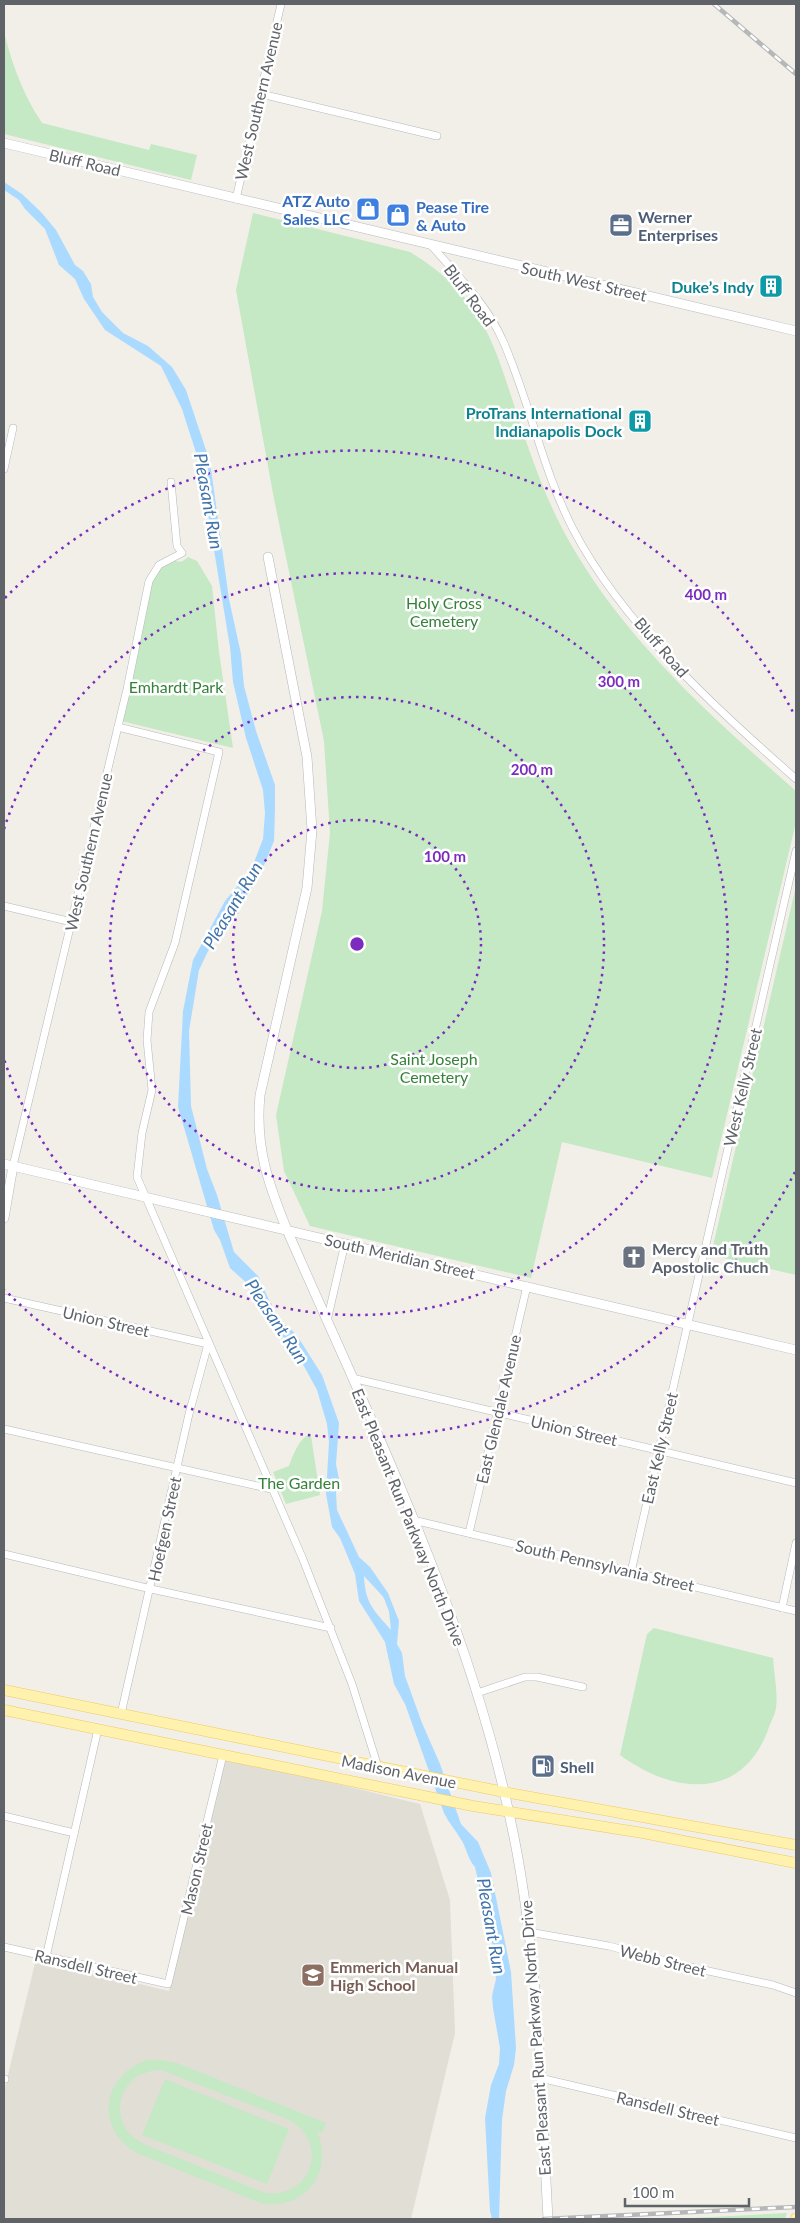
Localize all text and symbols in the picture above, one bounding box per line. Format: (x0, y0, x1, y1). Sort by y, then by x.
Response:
street label: West Southern Avenue (231, 20, 285, 182)
street label: Bluff Road (47, 145, 123, 179)
place label: ATZ Auto Sales LLC (281, 191, 350, 228)
shop icon: ATZ Auto Sales LLC (355, 196, 381, 222)
place label: Pease Tire & Auto (416, 197, 489, 234)
shop icon: Pease Tire & Auto (385, 202, 411, 228)
place label: Werner Enterprises (638, 207, 718, 244)
office icon: Werner Enterprises (608, 212, 634, 238)
street label: South West Street (519, 257, 649, 305)
street label: Bluff Road (440, 260, 500, 330)
building icon: Duke’s Indy (758, 273, 784, 299)
place label: Duke’s Indy (671, 277, 755, 296)
place label: ProTrans International Indianapolis Dock (466, 403, 622, 440)
building icon: ProTrans International Indianapolis Dock (627, 408, 653, 434)
water label: Pleasant Run (190, 451, 228, 551)
text: 400 m (685, 585, 727, 603)
park label: Holy Cross Cemetery (406, 593, 482, 630)
street label: Bluff Road (631, 613, 693, 681)
text: 300 m (598, 672, 640, 690)
park label: Emhardt Park (129, 677, 224, 696)
text: 200 m (511, 760, 553, 778)
street label: West Southern Avenue (61, 771, 115, 933)
text: 100 m (424, 847, 466, 865)
water label: Pleasant Run (197, 858, 267, 952)
centre of rings (348, 935, 366, 953)
street label: West Kelly Street (719, 1026, 765, 1148)
park label: Saint Joseph Cemetery (390, 1049, 478, 1086)
street label: South Meridian Street (323, 1229, 477, 1283)
place label: Mercy and Truth Apostolic Chuch (651, 1239, 769, 1276)
church icon: Mercy and Truth Apostolic Chuch (621, 1244, 647, 1270)
water label: Pleasant Run (241, 1274, 313, 1368)
street label: Union Street (61, 1302, 152, 1340)
street label: East Glendale Avenue (472, 1333, 524, 1485)
street label: East Pleasant Run Parkway North Drive (349, 1386, 469, 1648)
street label: East Kelly Street (637, 1390, 681, 1506)
street label: Union Street (529, 1411, 620, 1449)
park label: The Garden (258, 1473, 340, 1492)
street label: Hoefgen Street (144, 1475, 184, 1583)
street label: South Pennsylvania Street (514, 1535, 696, 1595)
street label: Madison Avenue (340, 1751, 458, 1791)
fuel station icon: Shell (530, 1753, 556, 1779)
place label: Shell (560, 1757, 594, 1776)
street label: Mason Street (176, 1821, 216, 1917)
water label: Pleasant Run (473, 1876, 511, 1976)
street label: East Pleasant Run Parkway North Drive (516, 1900, 554, 2176)
street label: Webb Street (618, 1940, 708, 1980)
street label: Ransdell Street (33, 1945, 139, 1987)
place label: Emmerich Manual High School (330, 1957, 458, 1994)
school or university icon: Emmerich Manual High School (300, 1962, 326, 1988)
street label: Ransdell Street (615, 2087, 721, 2129)
scale bar (625, 2176, 749, 2208)
text: 100 m (632, 2183, 674, 2201)

